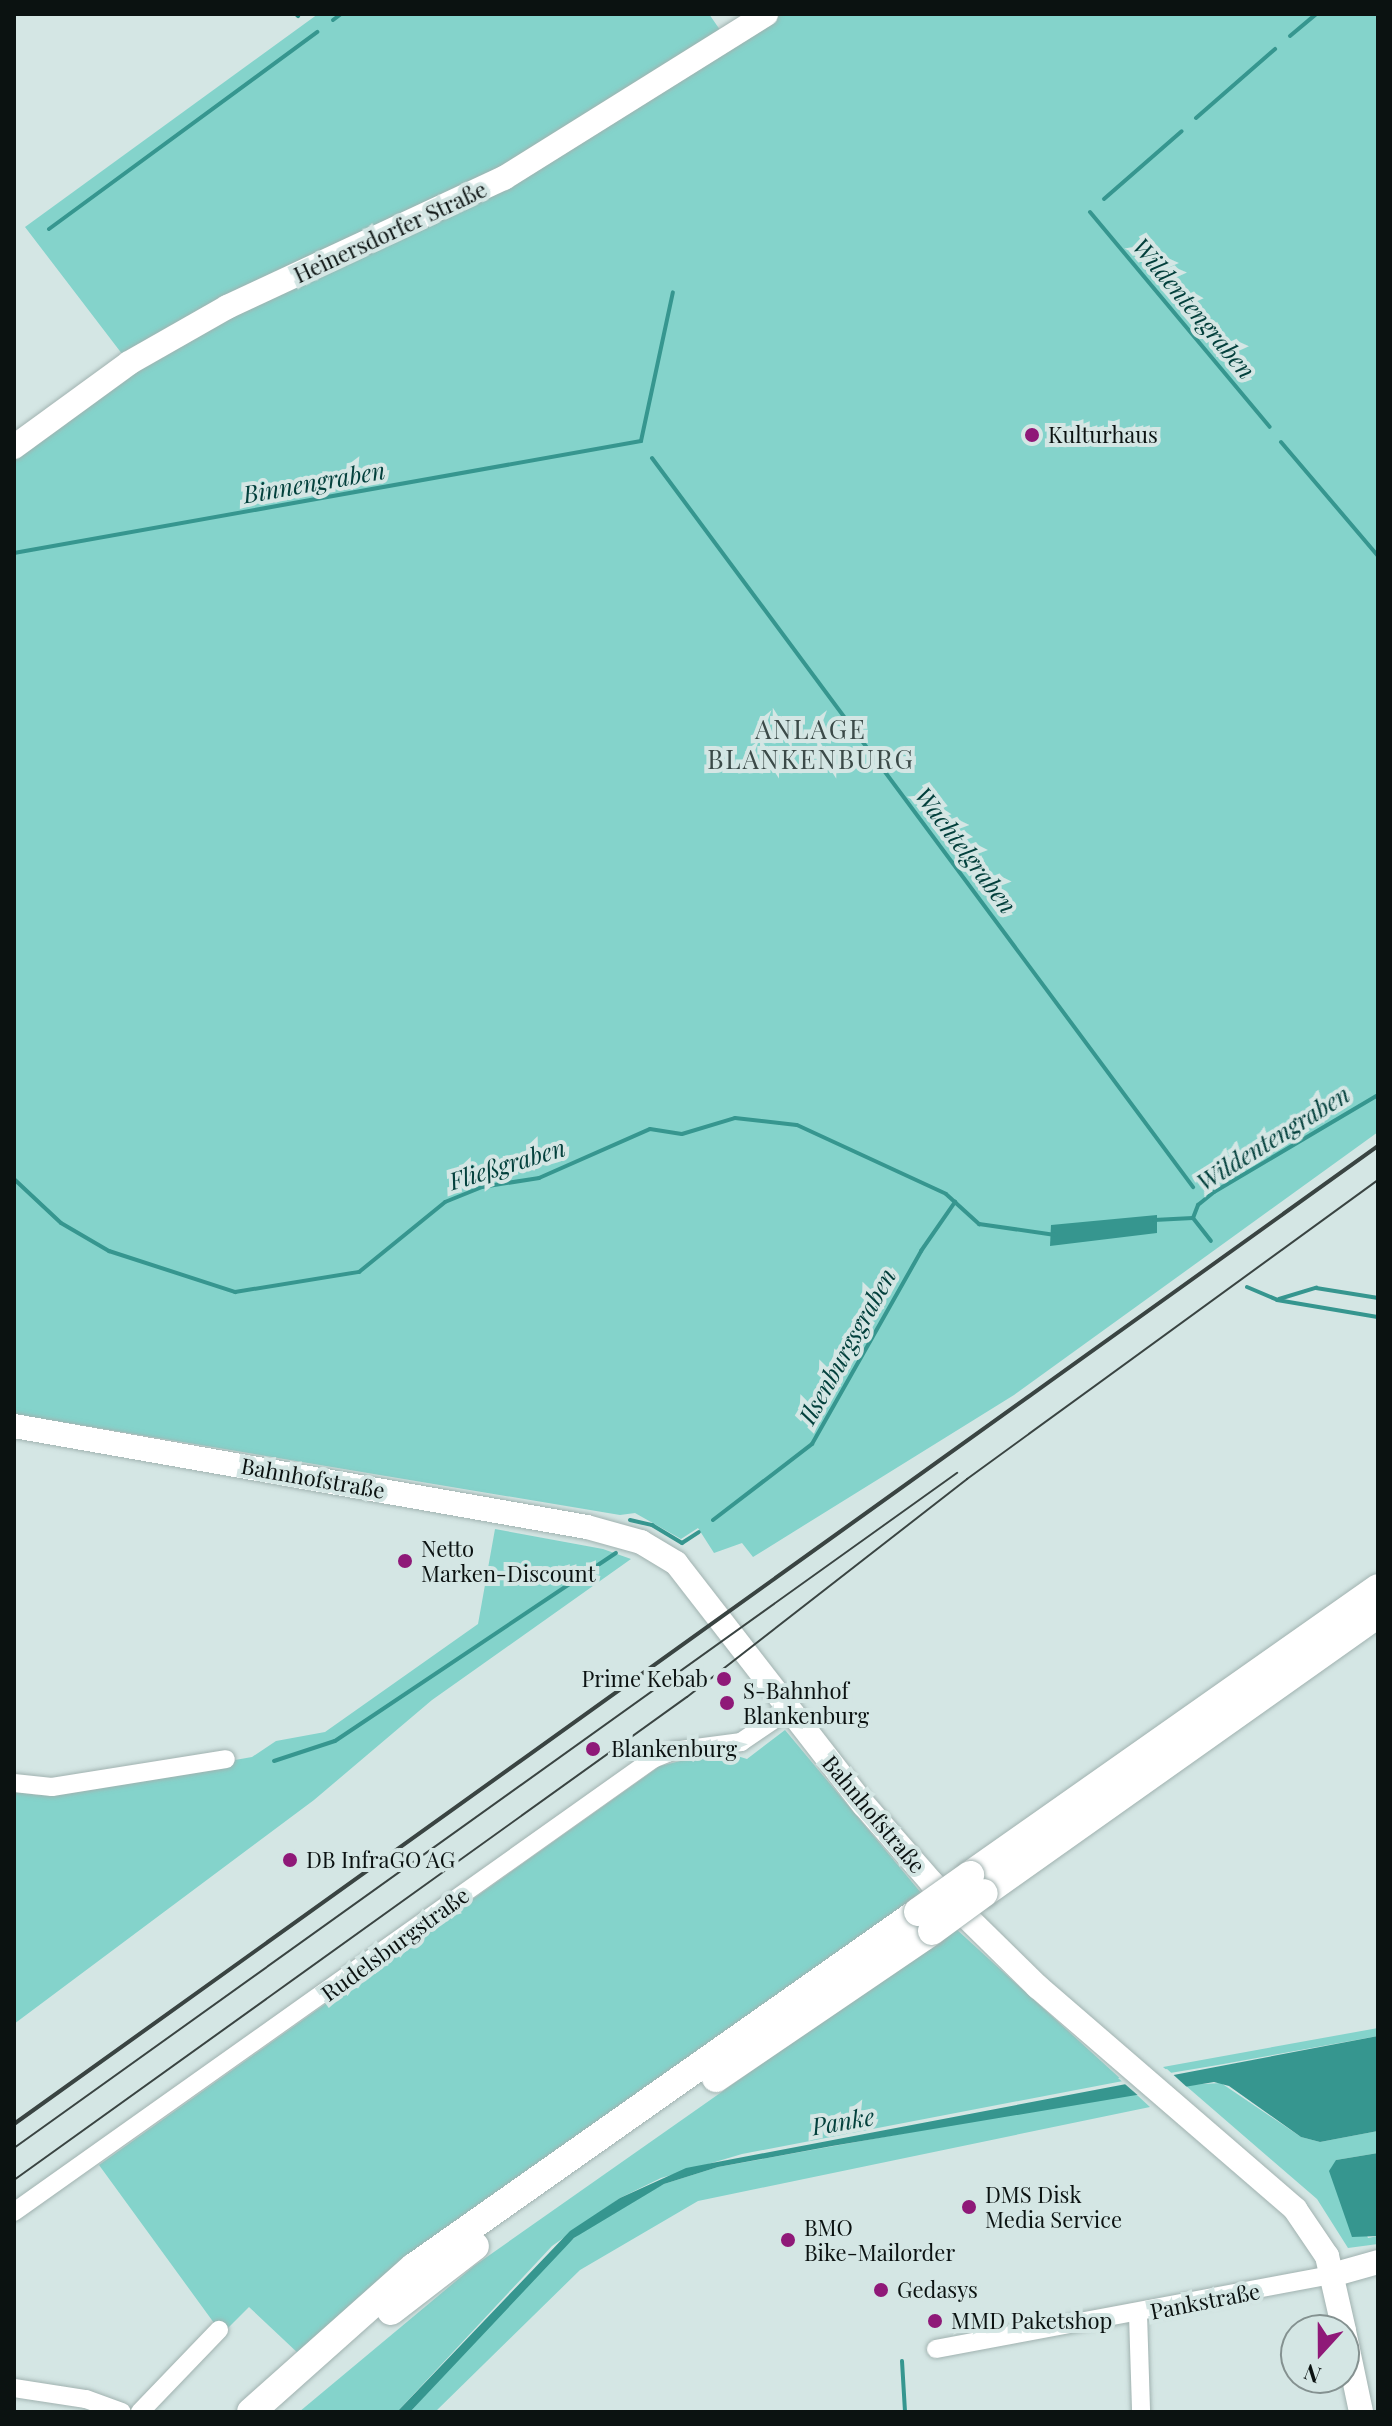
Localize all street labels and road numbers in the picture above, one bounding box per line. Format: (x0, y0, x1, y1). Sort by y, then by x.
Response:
street label: Heinersdorfer Straße (289, 176, 491, 288)
street label: Bahnhofstraße (239, 1452, 387, 1504)
street label: Bahnhofstraße (817, 1750, 931, 1878)
street label: Rudelsburgstraße (316, 1882, 474, 2006)
street label: Pankstraße (1148, 2277, 1262, 2325)

